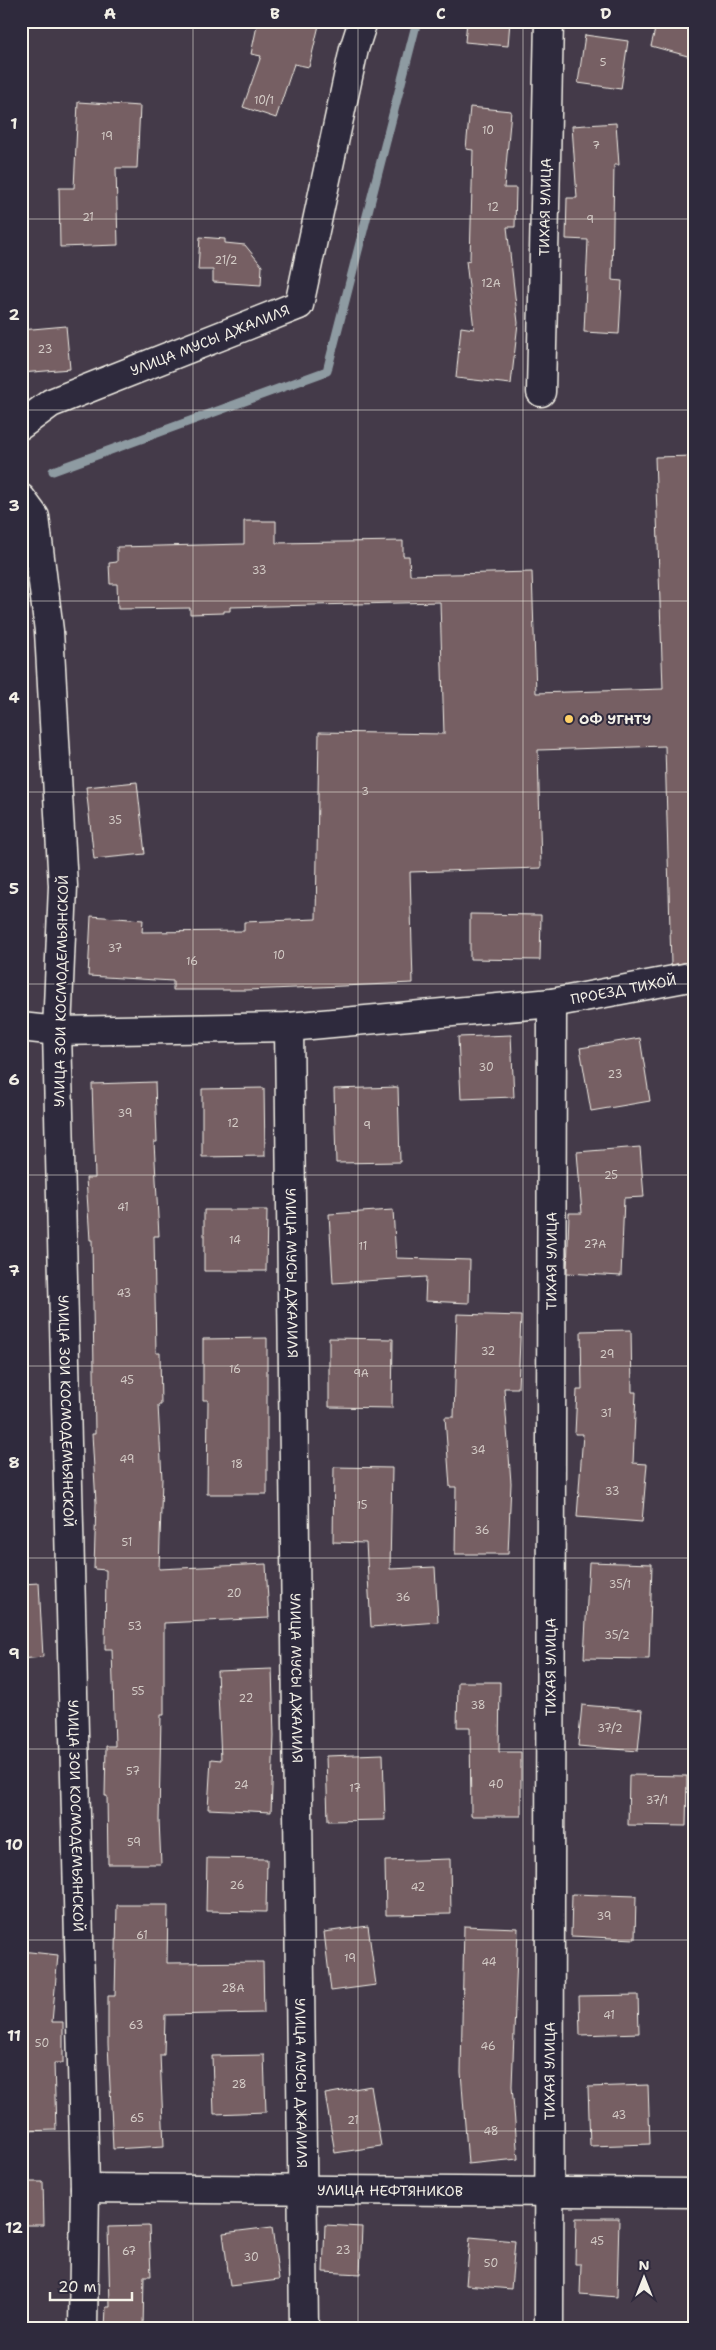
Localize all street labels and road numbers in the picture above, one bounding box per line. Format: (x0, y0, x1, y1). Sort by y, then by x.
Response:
street label: ТИХАЯ УЛИЦА (535, 158, 555, 256)
street label: УЛИЦА МУСЫ ДЖАЛИЛЯ (127, 301, 292, 380)
street label: УЛИЦА ЗОИ КОСМОДЕМЬЯНСКОЙ (50, 875, 72, 1107)
street label: ПРОЕЗД ТИХОЙ (569, 971, 678, 1008)
street label: УЛИЦА МУСЫ ДЖАЛИЛЯ (282, 1188, 302, 1358)
street label: ТИХАЯ УЛИЦА (542, 1212, 561, 1310)
street label: УЛИЦА ЗОИ КОСМОДЕМЬЯНСКОЙ (54, 1295, 78, 1527)
street label: УЛИЦА МУСЫ ДЖАЛИЛЯ (287, 1593, 306, 1763)
street label: ТИХАЯ УЛИЦА (541, 1618, 560, 1716)
street label: УЛИЦА ЗОИ КОСМОДЕМЬЯНСКОЙ (64, 1699, 88, 1932)
street label: УЛИЦА МУСЫ ДЖАЛИЛЯ (291, 1998, 311, 2168)
street label: ТИХАЯ УЛИЦА (540, 2022, 559, 2120)
street label: УЛИЦА НЕФТЯНИКОВ (317, 2181, 463, 2200)

